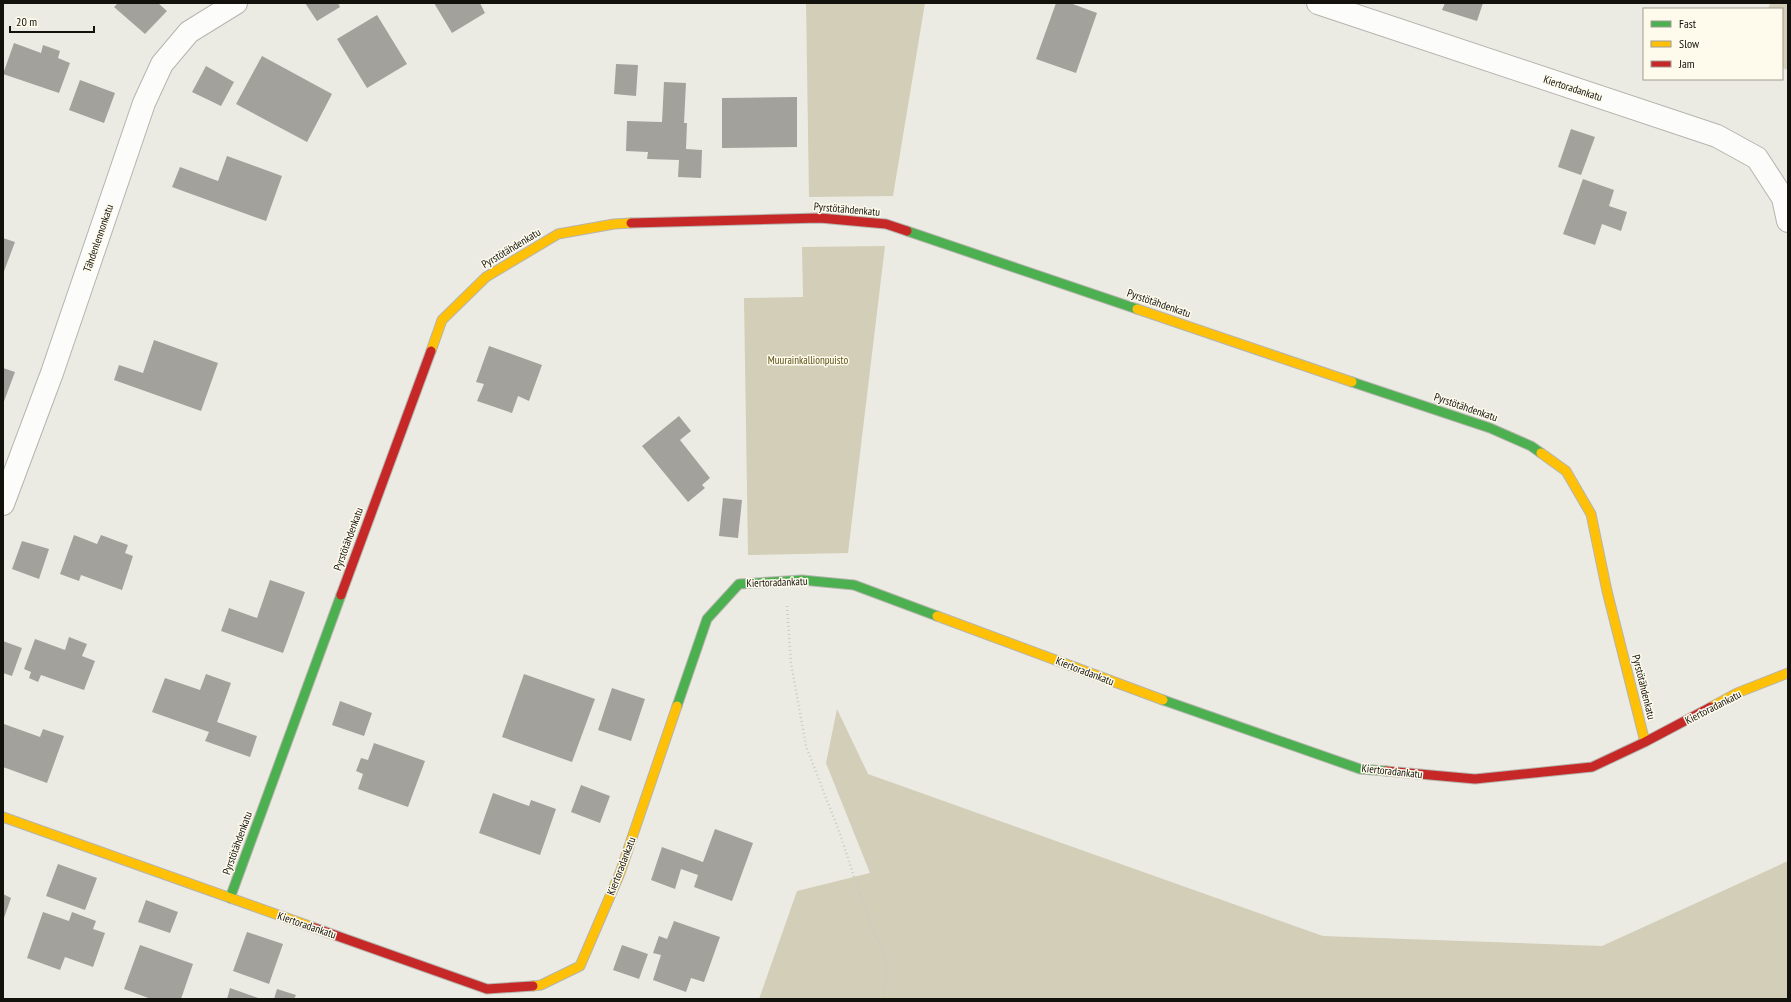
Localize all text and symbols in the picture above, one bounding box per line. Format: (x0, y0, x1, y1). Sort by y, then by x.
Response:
scale bar (10, 8, 94, 34)
legend (1643, 8, 1783, 80)
text: 20 m (16, 14, 37, 29)
text: Fast (1679, 16, 1697, 31)
text: Slow (1679, 36, 1700, 51)
text: Jam (1678, 56, 1695, 71)
street label: Kiertoradankatu (1542, 72, 1604, 104)
street label: Pyrstötähdenkatu (813, 199, 881, 219)
street label: Tähdenlennonkatu (80, 202, 116, 274)
street label: Pyrstötähdenkatu (479, 225, 543, 271)
street label: Pyrstötähdenkatu (1125, 286, 1193, 320)
park label: Muurainkallionpuisto (768, 353, 848, 367)
street label: Pyrstötähdenkatu (1432, 390, 1500, 424)
street label: Pyrstötähdenkatu (330, 505, 366, 573)
street label: Kiertoradankatu (746, 574, 808, 590)
street label: Kiertoradankatu (1054, 653, 1116, 689)
street label: Pyrstötähdenkatu (1629, 653, 1659, 721)
street label: Kiertoradankatu (1683, 687, 1744, 727)
street label: Kiertoradankatu (1361, 761, 1423, 781)
street label: Pyrstötähdenkatu (219, 809, 255, 877)
street label: Kiertoradankatu (603, 835, 639, 897)
street label: Kiertoradankatu (276, 908, 338, 942)

